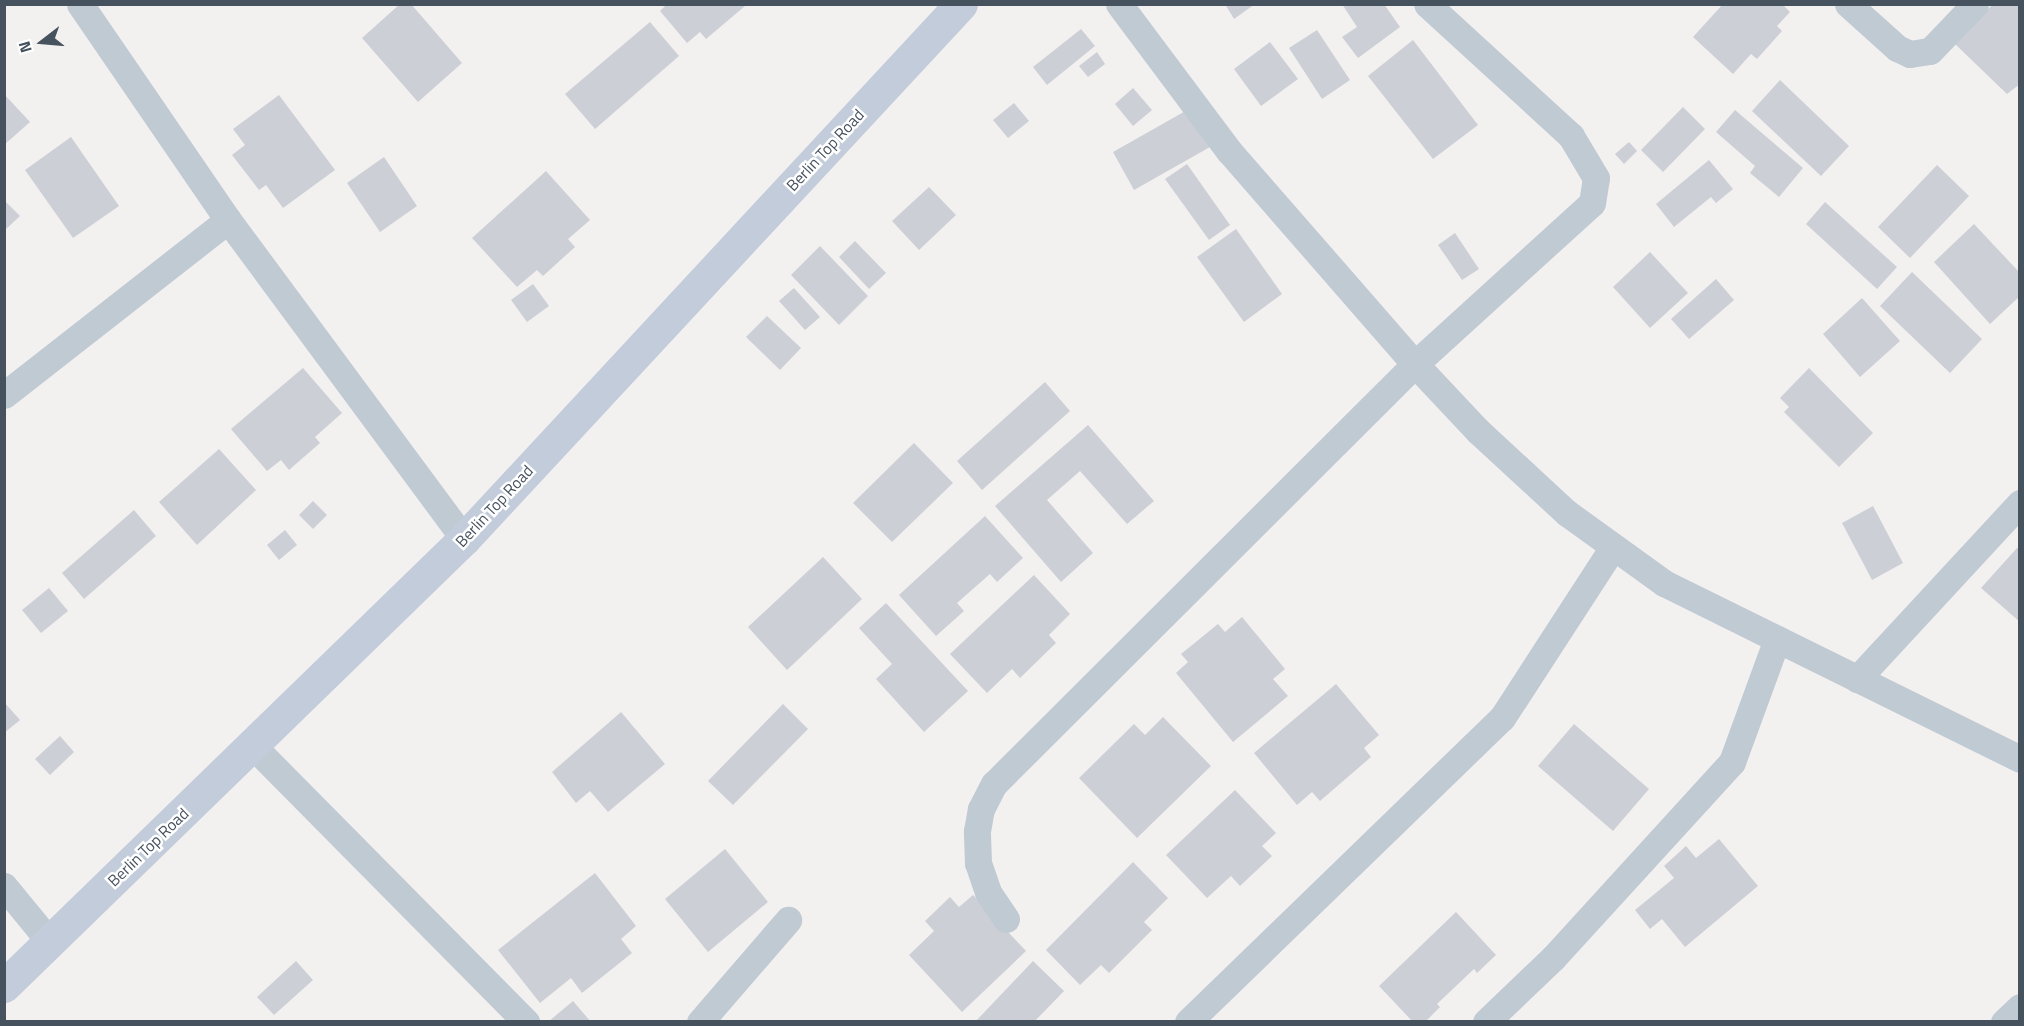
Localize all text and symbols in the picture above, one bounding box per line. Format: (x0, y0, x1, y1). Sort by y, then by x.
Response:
north arrow (12, 12, 72, 72)
text: N (12, 38, 38, 56)
street label: Berlin Top Road (782, 105, 868, 195)
street label: Berlin Top Road (451, 461, 537, 551)
street label: Berlin Top Road (104, 804, 192, 890)

